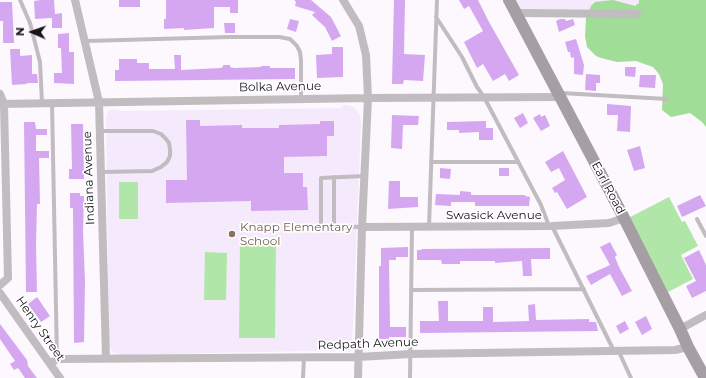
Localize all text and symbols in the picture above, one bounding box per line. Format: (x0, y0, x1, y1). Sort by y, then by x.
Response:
north arrow (12, 12, 52, 52)
text: N (13, 27, 27, 36)
street label: Bolka Avenue (239, 79, 321, 95)
street label: Indiana Avenue (80, 131, 98, 225)
street label: Earl Road (588, 159, 628, 217)
street label: Swasick Avenue (446, 208, 542, 222)
place label: Knapp Elementary School (240, 220, 353, 248)
marker: Knapp Elementary School (227, 229, 237, 239)
street label: Henry Street (12, 294, 68, 364)
street label: Redpath Avenue (317, 335, 419, 353)

